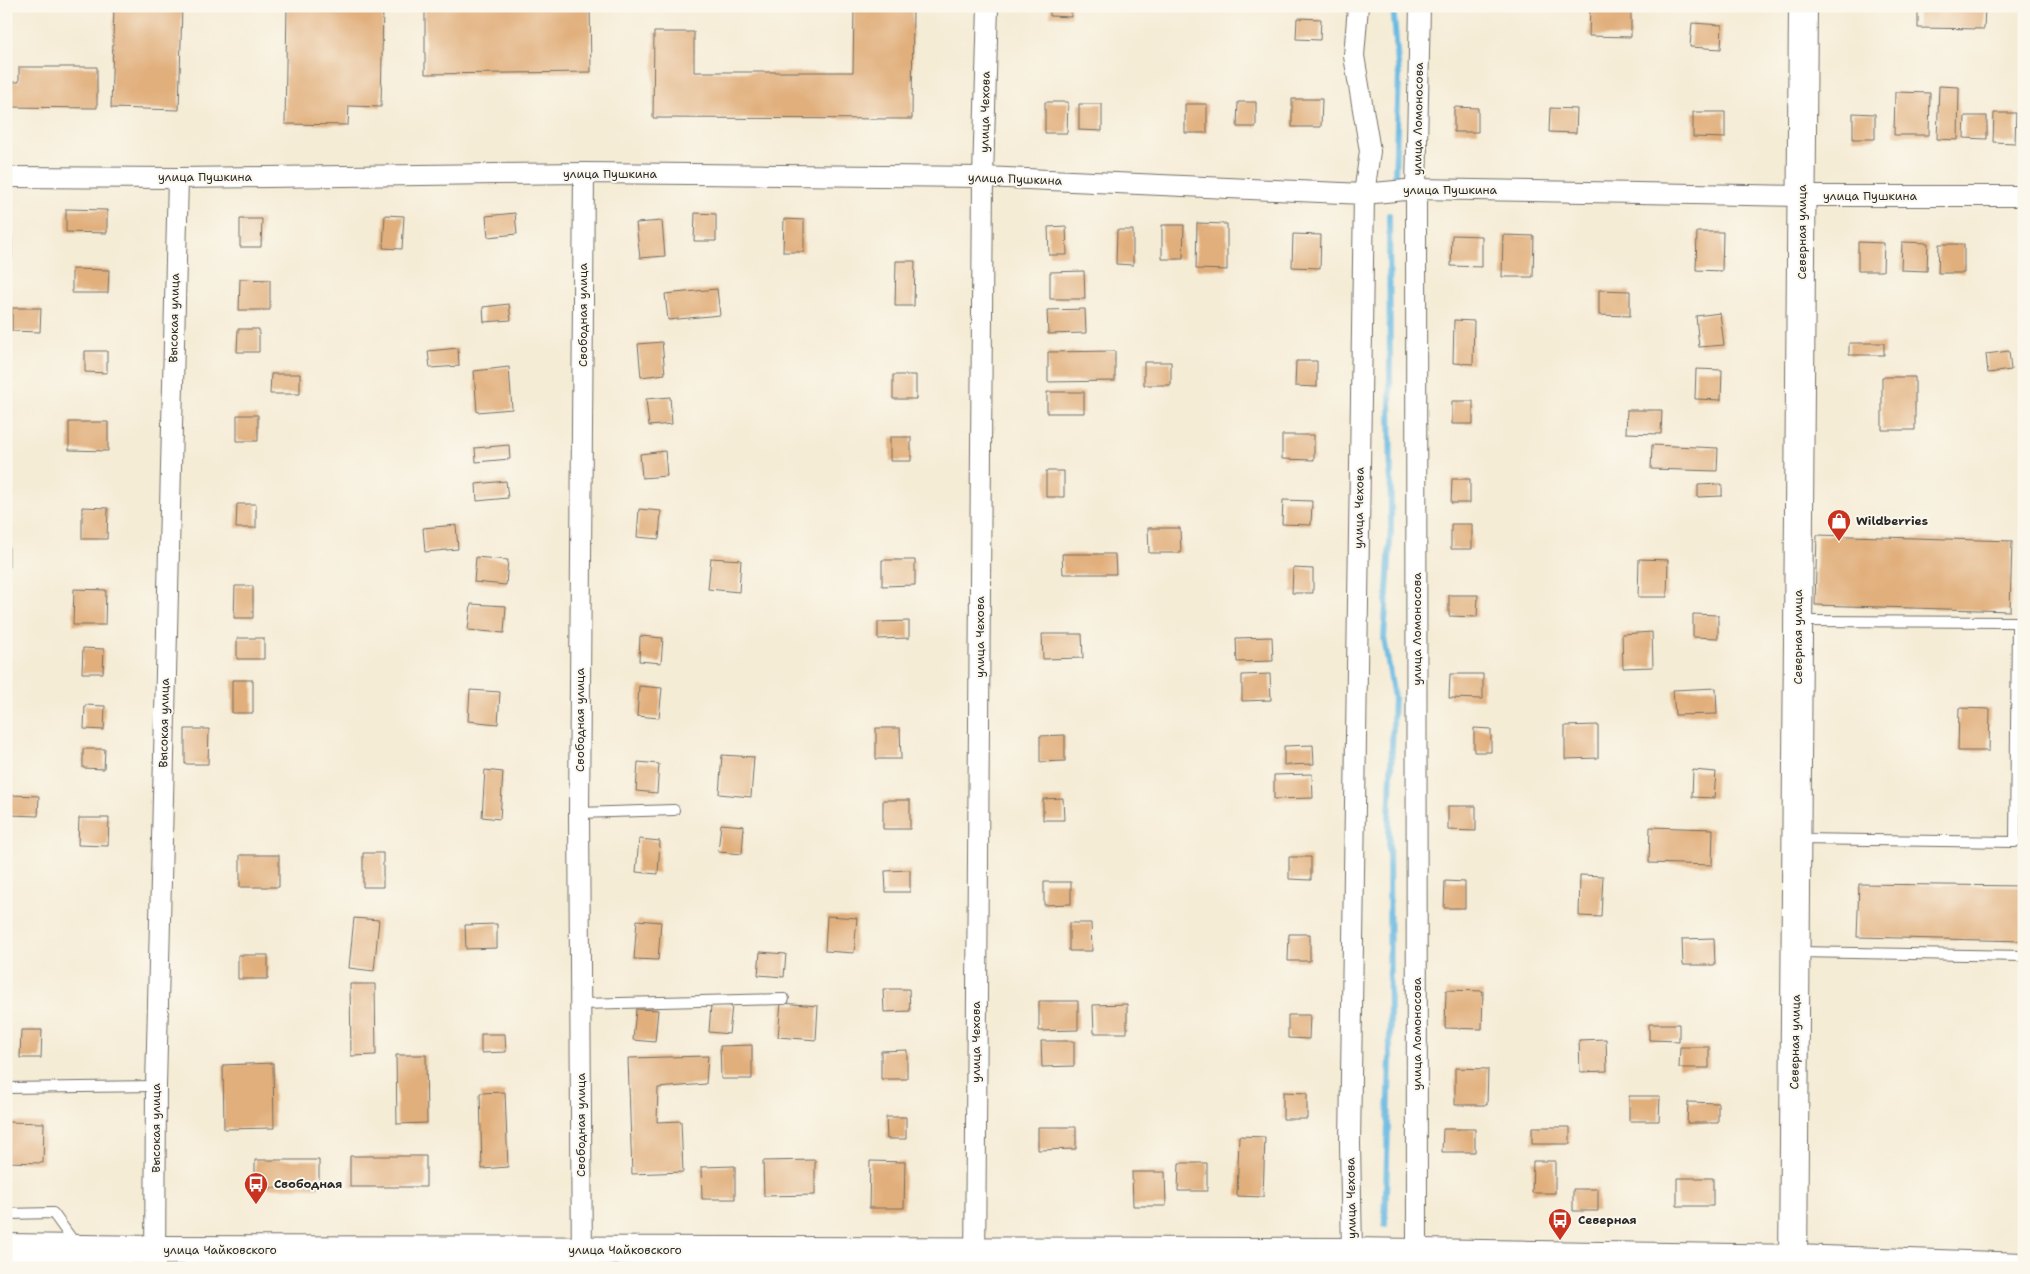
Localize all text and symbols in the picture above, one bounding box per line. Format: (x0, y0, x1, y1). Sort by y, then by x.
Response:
street label: улица Ломоносова (1409, 62, 1427, 176)
street label: улица Чехова (976, 71, 994, 153)
street label: улица Пушкина (563, 166, 658, 182)
street label: улица Пушкина (158, 169, 253, 185)
street label: улица Пушкина (968, 169, 1063, 189)
street label: улица Пушкина (1403, 182, 1498, 198)
street label: Северная улица (1794, 184, 1810, 280)
street label: улица Пушкина (1823, 188, 1918, 204)
street label: Свободная улица (575, 263, 591, 367)
street label: Высокая улица (165, 273, 183, 363)
street label: улица Чехова (1350, 467, 1368, 549)
shop icon: Wildberries (1826, 508, 1852, 542)
place label: Wildberries (1856, 513, 1928, 529)
street label: улица Ломоносова (1409, 572, 1425, 686)
street label: Северная улица (1790, 589, 1806, 685)
street label: улица Чехова (972, 596, 988, 678)
street label: Свободная улица (572, 668, 588, 772)
street label: Высокая улица (155, 678, 173, 768)
street label: улица Ломоносова (1409, 977, 1425, 1091)
street label: Северная улица (1786, 994, 1804, 1090)
street label: улица Чехова (968, 1001, 984, 1083)
street label: Свободная улица (573, 1073, 589, 1177)
street label: Высокая улица (148, 1083, 164, 1173)
street label: улица Чехова (1342, 1157, 1360, 1239)
bus stop icon: Свободная (243, 1171, 269, 1205)
place label: Свободная (274, 1176, 342, 1192)
bus stop icon: Северная (1547, 1207, 1573, 1241)
place label: Северная (1578, 1212, 1637, 1228)
street label: улица Чайковского (163, 1242, 277, 1258)
street label: улица Чайковского (568, 1242, 682, 1258)

